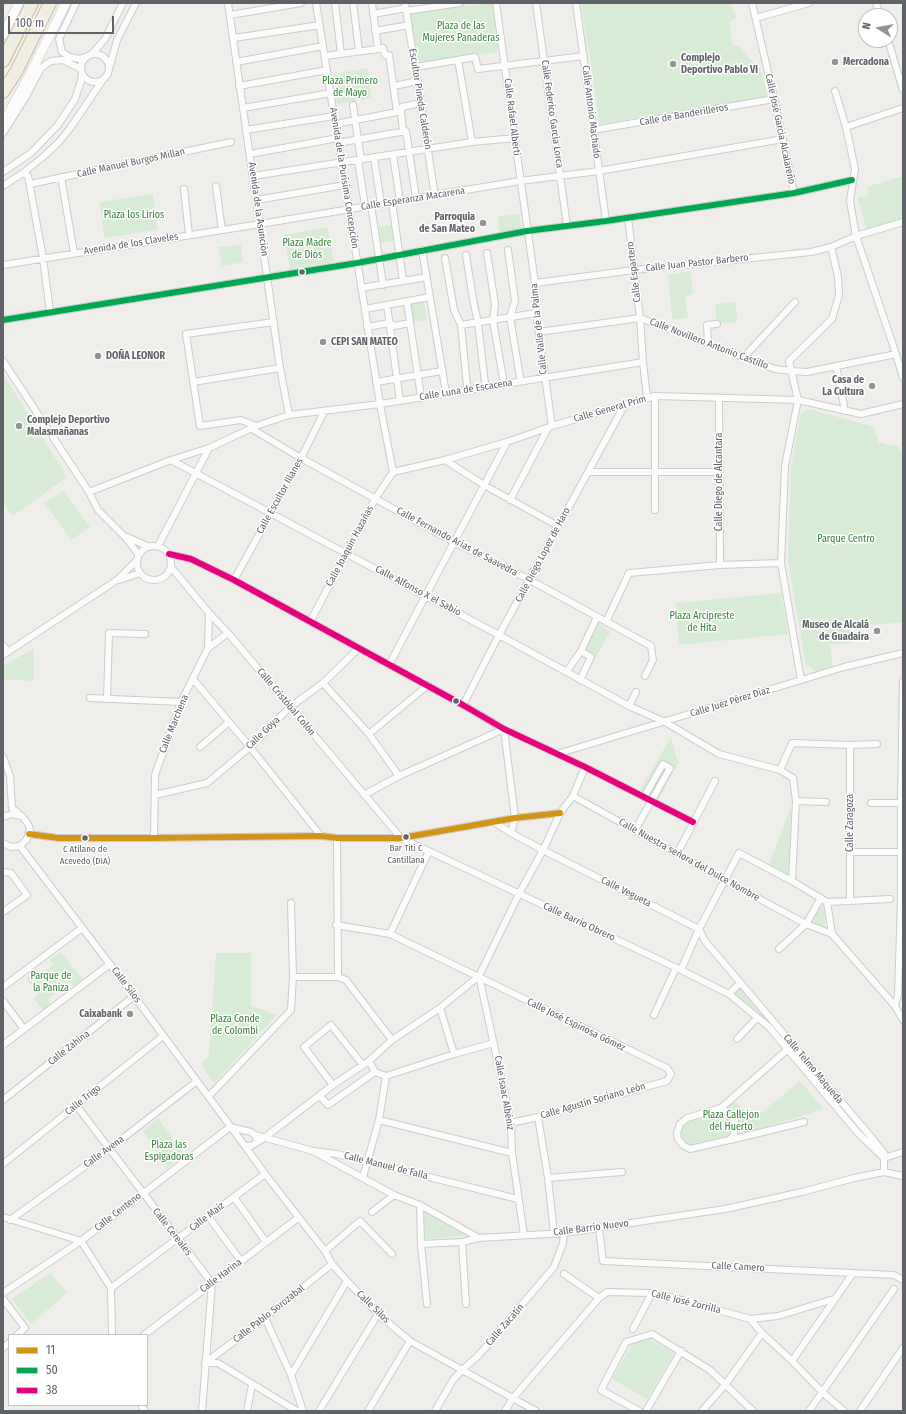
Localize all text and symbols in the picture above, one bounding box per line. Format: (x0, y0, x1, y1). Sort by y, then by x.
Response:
scale bar (10, 8, 116, 34)
north arrow (858, 8, 898, 48)
text: 100 m (15, 16, 44, 30)
park label: Plaza de las Mujeres Panaderas (423, 20, 499, 44)
text: N (860, 21, 874, 30)
street label: Escultor Pineda Calderón (406, 48, 434, 150)
place label: Complejo Deportivo Pablo VI (681, 52, 758, 76)
place label: Mercadona (843, 56, 889, 68)
marker: Mercadona (830, 57, 840, 67)
street label: Calle Federico García Lorca (538, 59, 566, 169)
marker: Complejo Deportivo Pablo VI (668, 59, 678, 69)
street label: Calle Antonio Machado (579, 65, 603, 159)
street label: Calle José García Alcalareño (762, 73, 798, 185)
park label: Plaza Primero de Mayo (322, 75, 378, 98)
street label: Calle Rafael Alberti (501, 78, 523, 156)
street label: Calle de Banderilleros (639, 101, 729, 129)
street label: Avenida de la Purísima Concepción (327, 107, 361, 249)
street label: Calle Manuel Burgos Millan (76, 146, 186, 180)
street label: Avenida de la Asunción (245, 161, 271, 257)
street label: Calle Esperanza Macarena (360, 185, 466, 213)
park label: Plaza los Lirios (104, 209, 164, 221)
place label: Parroquia de San Mateo (419, 211, 475, 234)
marker: Parroquia de San Mateo (478, 218, 488, 228)
street label: Avenida de los Claveles (83, 231, 179, 257)
park label: Plaza Madre de Dios (282, 237, 332, 260)
street label: Calle Espartero (624, 241, 644, 303)
street label: Calle Juan Pastor Barbero (645, 252, 749, 274)
unlabelled marker (297, 267, 307, 277)
street label: Calle Valle de la Palma (528, 283, 550, 375)
street label: Calle Novillero Antonio Castillo (648, 316, 770, 372)
place label: CEPI SAN MATEO (331, 336, 398, 348)
marker: CEPI SAN MATEO (318, 337, 328, 347)
place label: DOÑA LEONOR (106, 350, 165, 362)
marker: DOÑA LEONOR (93, 351, 103, 361)
place label: Casa de La Cultura (822, 374, 864, 398)
street label: Calle Luna de Escacena (419, 377, 513, 403)
marker: Casa de La Cultura (867, 381, 877, 391)
street label: Calle General Prim (572, 393, 648, 425)
place label: Complejo Deportivo Malasmañanas (27, 414, 110, 438)
marker: Complejo Deportivo Malasmañanas (14, 421, 24, 431)
street label: Calle Diego de Alcantara (713, 433, 725, 531)
street label: Calle Escultor Illanes (254, 456, 306, 536)
street label: Calle Joaquín Hazañas (324, 503, 376, 589)
street label: Calle Fernando Arias de Saavedra (394, 505, 520, 579)
street label: Calle Diego Lopez de Haro (513, 505, 573, 605)
park label: Parque Centro (817, 533, 875, 545)
street label: Calle Alfonso X el Sabio (373, 563, 463, 619)
park label: Plaza Arcipreste de Hita (670, 610, 734, 634)
place label: Museo de Alcalá de Guadaira (802, 619, 869, 642)
marker: Museo de Alcalá de Guadaira (872, 626, 882, 636)
street label: Calle Cristóbal Colón (254, 666, 318, 738)
street label: Calle Juez Pérez Díaz (689, 684, 771, 720)
street label: Calle Marchena (157, 693, 191, 755)
unlabelled marker (451, 696, 461, 706)
street label: Calle Goya (244, 714, 282, 752)
street label: Calle Zaragoza (844, 794, 856, 852)
street label: Calle Nuestra señora del Dulce Nombre (616, 816, 762, 904)
marker: Bar Titi C Cantillana (401, 832, 411, 842)
marker: C Atilano de Acevedo (DIA) (80, 833, 90, 843)
place label: Bar Titi C Cantillana (387, 843, 425, 864)
place label: C Atilano de Acevedo (DIA) (60, 844, 110, 865)
street label: Calle Vegueta (599, 874, 653, 910)
street label: Calle Barrio Obrero (541, 900, 617, 944)
street label: Calle Silos (109, 965, 143, 1005)
park label: Parque de la Paniza (31, 970, 71, 994)
street label: Calle José Espinosa Gómez (525, 996, 627, 1054)
place label: Caixabank (79, 1008, 122, 1020)
marker: Caixabank (125, 1009, 135, 1019)
park label: Plaza Conde de Colombi (210, 1013, 260, 1036)
street label: Calle Zahina (46, 1028, 92, 1068)
street label: Calle Telmo Maqueda (780, 1032, 846, 1106)
street label: Calle Isaac Albéniz (492, 1055, 516, 1131)
street label: Calle Agustín Soriano León (539, 1080, 647, 1122)
street label: Calle Trigo (63, 1082, 103, 1118)
park label: Plaza Callejon del Huerto (703, 1109, 759, 1132)
street label: Calle Avena (81, 1133, 127, 1171)
park label: Plaza las Espigadoras (144, 1139, 194, 1162)
street label: Calle Manuel de Falla (343, 1150, 429, 1182)
street label: Calle Centeno (92, 1190, 144, 1234)
street label: Calle Maiz (187, 1200, 227, 1234)
street label: Calle Cereales (150, 1206, 194, 1258)
street label: Calle Barrio Nuevo (553, 1217, 629, 1239)
street label: Calle Harina (198, 1256, 244, 1296)
street label: Calle Camero (711, 1260, 765, 1274)
street label: Calle Pablo Sorozabal (231, 1282, 307, 1346)
street label: Calle Silos (354, 1288, 392, 1326)
street label: Calle José Zorrilla (650, 1288, 722, 1316)
street label: Calle Zacatín (483, 1301, 527, 1349)
legend (8, 1334, 148, 1406)
text: 11 (46, 1343, 55, 1357)
text: 50 (46, 1363, 58, 1377)
text: 38 (46, 1383, 57, 1397)

